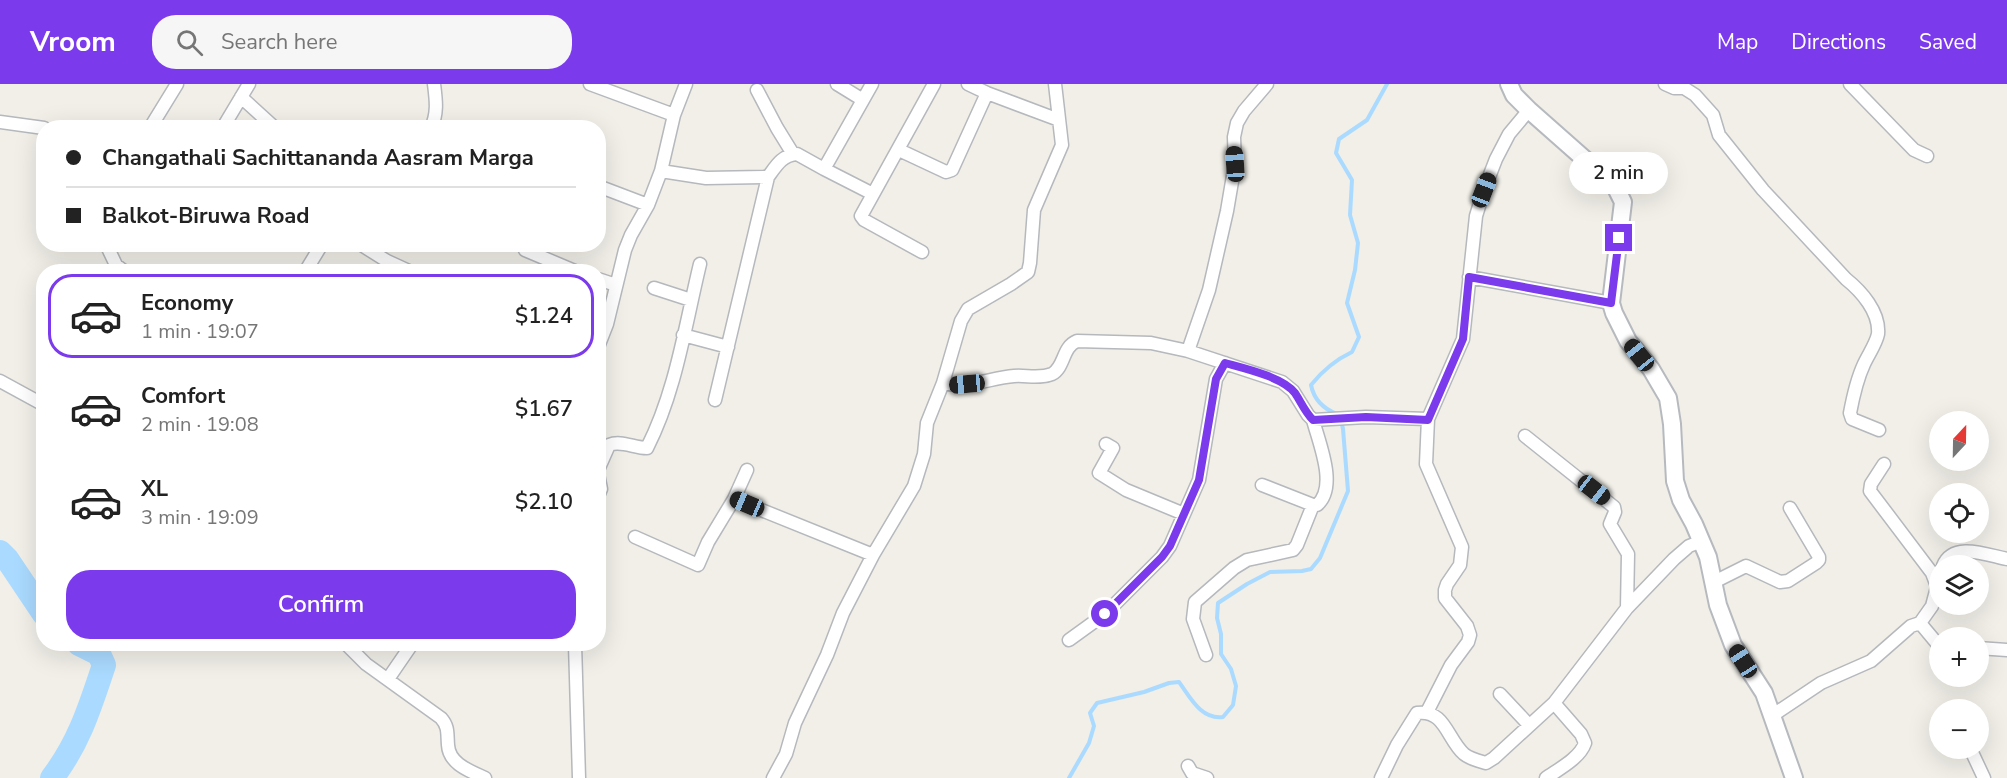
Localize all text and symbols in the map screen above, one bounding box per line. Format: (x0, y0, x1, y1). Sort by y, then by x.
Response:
search box (152, 15, 572, 69)
text: Vroom (30, 23, 116, 61)
icon: search (173, 26, 206, 59)
text: Search here (221, 27, 338, 57)
text: Map (1717, 28, 1758, 56)
text: Directions (1791, 28, 1886, 56)
text: Saved (1919, 28, 1977, 56)
text: Changathali Sachittananda Aasram Marga (102, 143, 534, 173)
car (1225, 145, 1245, 183)
callout: 2 min (1570, 151, 1668, 193)
text: 2 min (1593, 159, 1644, 186)
car (1469, 170, 1499, 210)
text: Balkot-Biruwa Road (102, 201, 310, 231)
route end (1605, 224, 1632, 251)
text: Economy (141, 288, 233, 318)
icon: car (69, 289, 123, 343)
text: $1.24 (515, 301, 573, 331)
text: 1 min · 19:07 (141, 318, 259, 345)
car (1621, 335, 1657, 375)
car (948, 373, 986, 395)
text: Comfort (141, 381, 225, 411)
icon: car (69, 382, 123, 436)
text: $1.67 (515, 394, 573, 424)
text: 2 min · 19:08 (141, 411, 259, 438)
north arrow (1929, 411, 1989, 471)
map controls (1929, 411, 1989, 759)
car (1574, 472, 1614, 508)
text: XL (141, 474, 168, 504)
icon: car (69, 475, 123, 529)
button: locate (1929, 483, 1989, 543)
text: $2.10 (515, 487, 573, 517)
car (727, 489, 767, 519)
text: 3 min · 19:09 (141, 504, 259, 531)
button: layers (1929, 555, 1989, 615)
button: Confirm (66, 570, 576, 639)
route start (1091, 600, 1118, 627)
button: + (1929, 627, 1989, 687)
car (1726, 641, 1760, 681)
button: − (1929, 699, 1989, 759)

